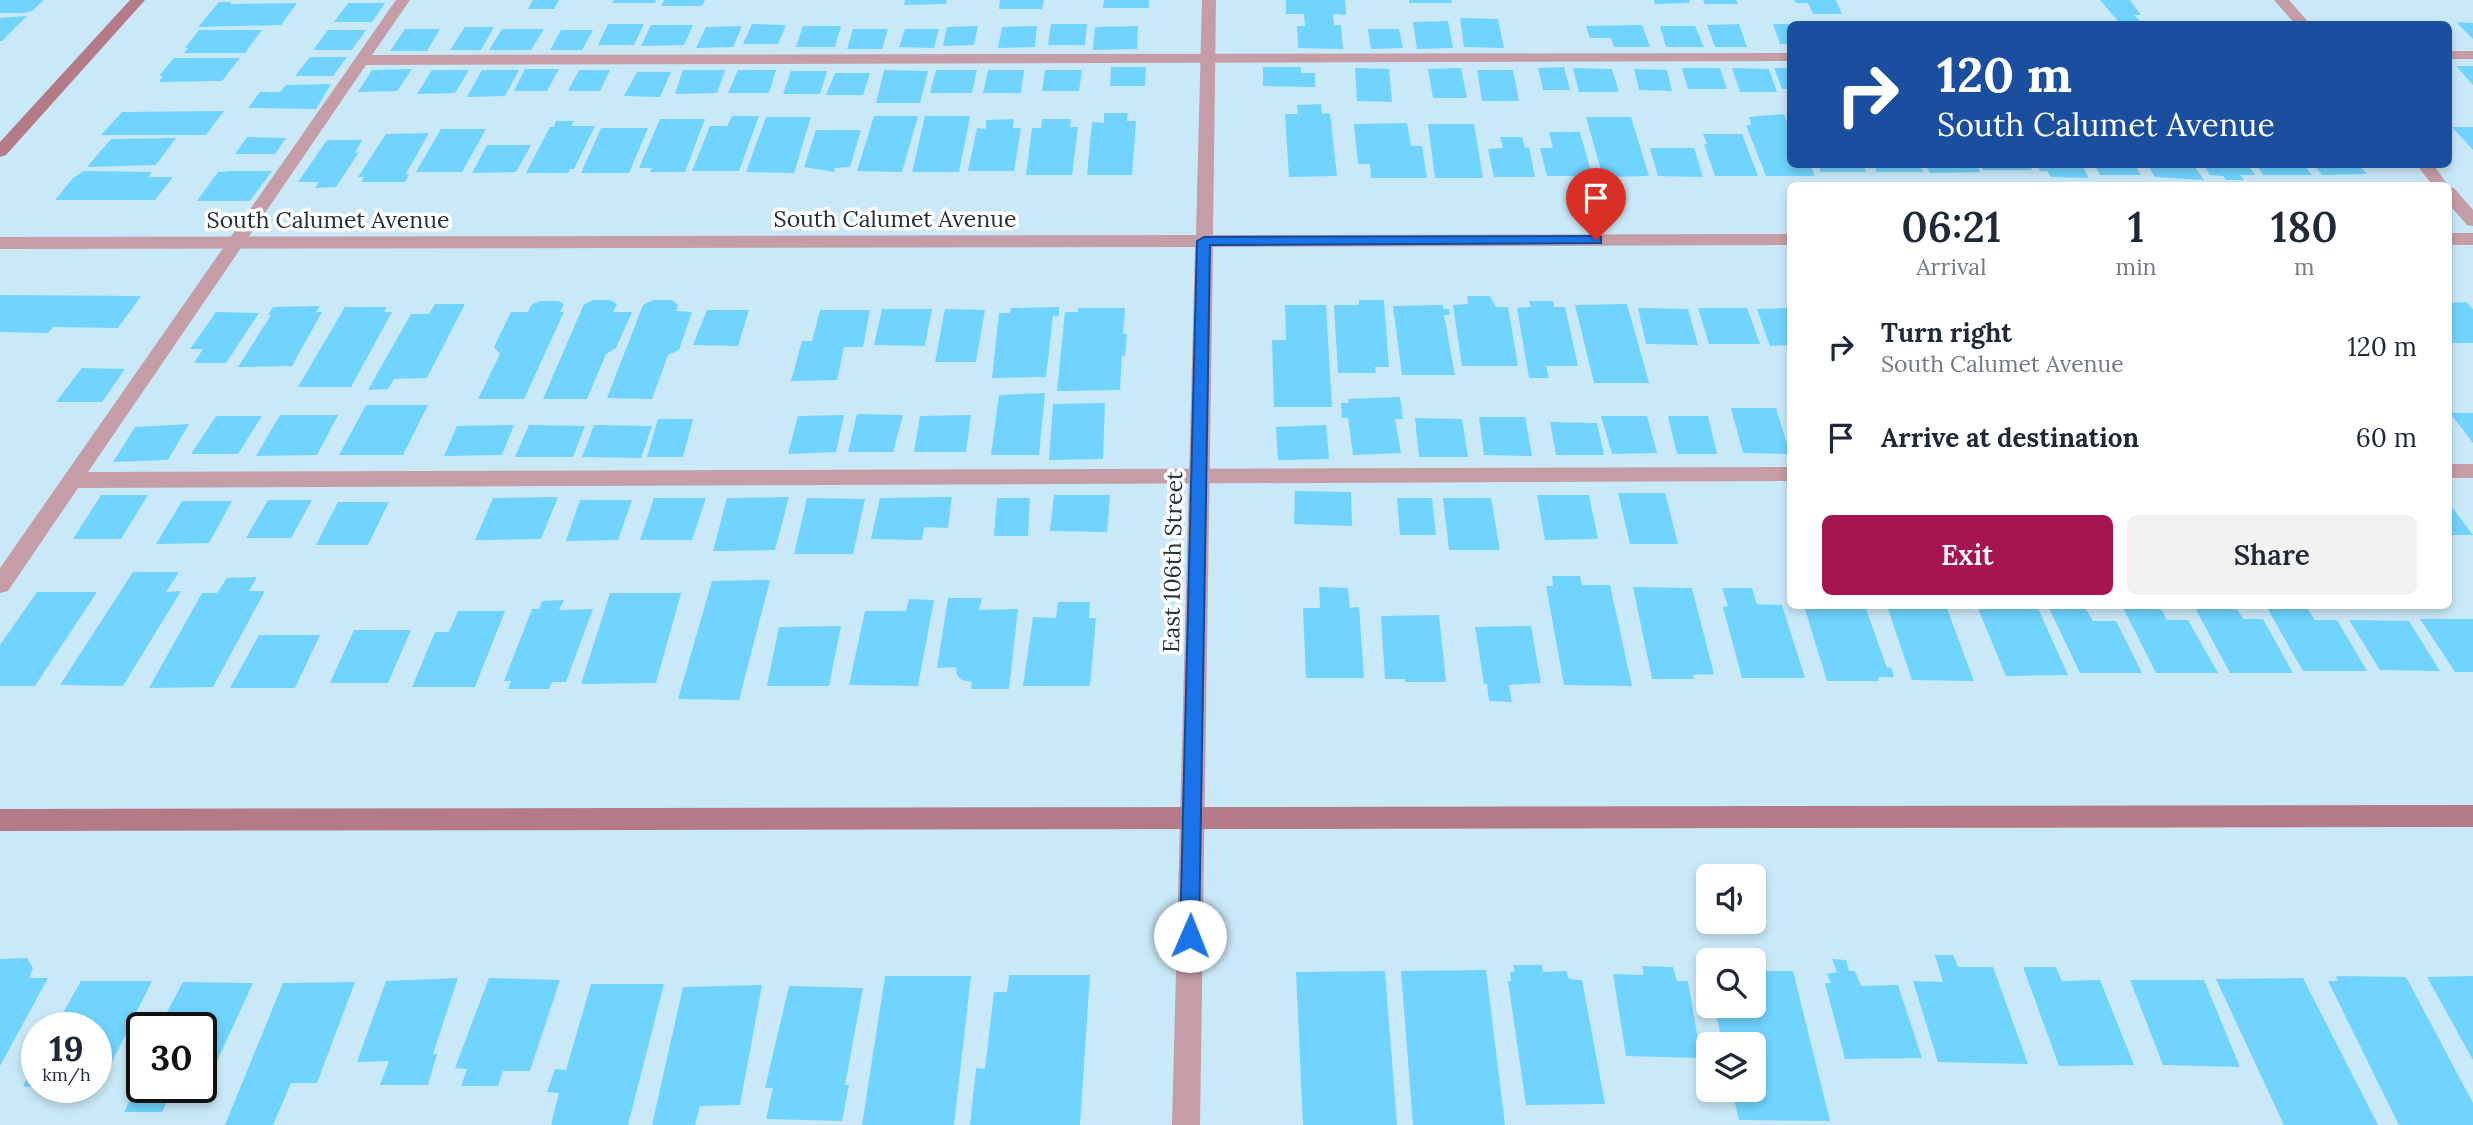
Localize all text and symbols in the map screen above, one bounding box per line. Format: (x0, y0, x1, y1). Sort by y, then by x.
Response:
text: 120 m (1937, 43, 2072, 105)
icon: right (1822, 49, 1913, 140)
text: South Calumet Avenue (1937, 104, 2275, 145)
pin (1566, 168, 1626, 240)
icon: arrive (1577, 179, 1615, 217)
text: 06:21 (1901, 200, 2001, 254)
text: 1 (2128, 200, 2144, 254)
text: 180 (2271, 200, 2338, 254)
street label: South Calumet Avenue (774, 204, 1016, 233)
street label: South Calumet Avenue (207, 205, 449, 234)
text: Arrival (1916, 252, 1986, 281)
text: min (2116, 252, 2157, 281)
text: m (2294, 252, 2315, 281)
text: Turn right (1881, 316, 2012, 349)
icon: right (1822, 328, 1860, 366)
text: 120 m (2347, 330, 2417, 363)
text: South Calumet Avenue (1881, 349, 2124, 378)
icon: arrive (1822, 419, 1860, 457)
text: Arrive at destination (1881, 421, 2139, 454)
text: 60 m (2356, 421, 2417, 454)
street label: East 106th Street (1156, 471, 1188, 653)
button: Exit (1822, 515, 2113, 595)
button: Share (2127, 515, 2417, 595)
map controls (1696, 864, 1766, 1102)
button: sound (1696, 864, 1766, 934)
position arrow (1153, 899, 1227, 973)
button: search (1696, 948, 1766, 1018)
speed limit sign: 30 (126, 1012, 217, 1103)
text: 19 (49, 1026, 84, 1071)
button: layers (1696, 1032, 1766, 1102)
text: km/h (42, 1063, 91, 1086)

